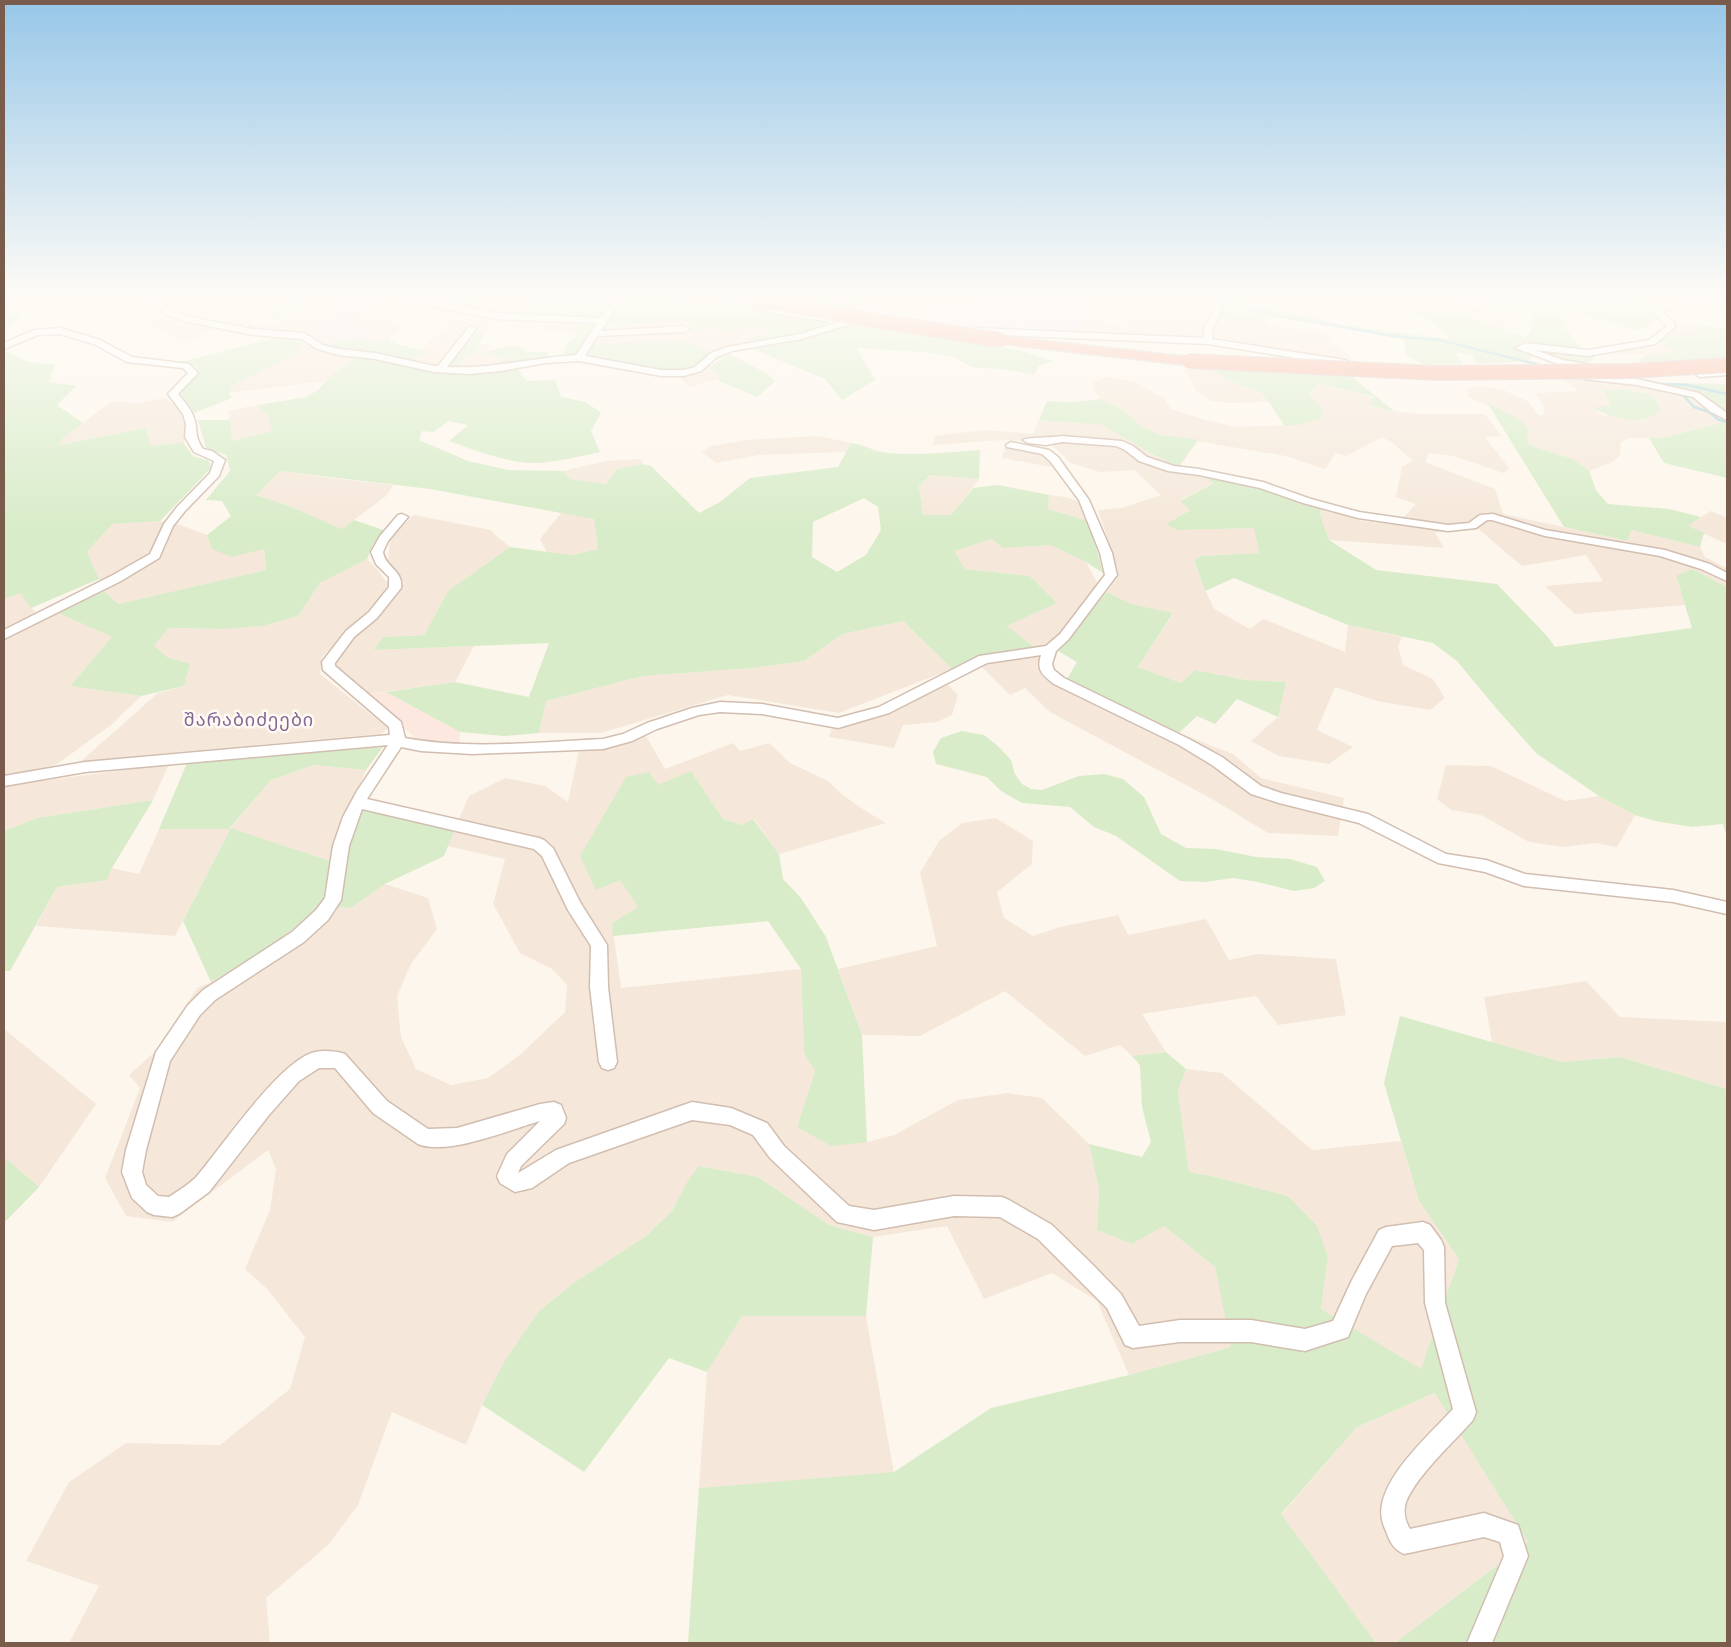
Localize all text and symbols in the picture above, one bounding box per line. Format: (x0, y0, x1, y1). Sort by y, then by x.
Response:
district label: შარაბიძეები (184, 709, 314, 731)

